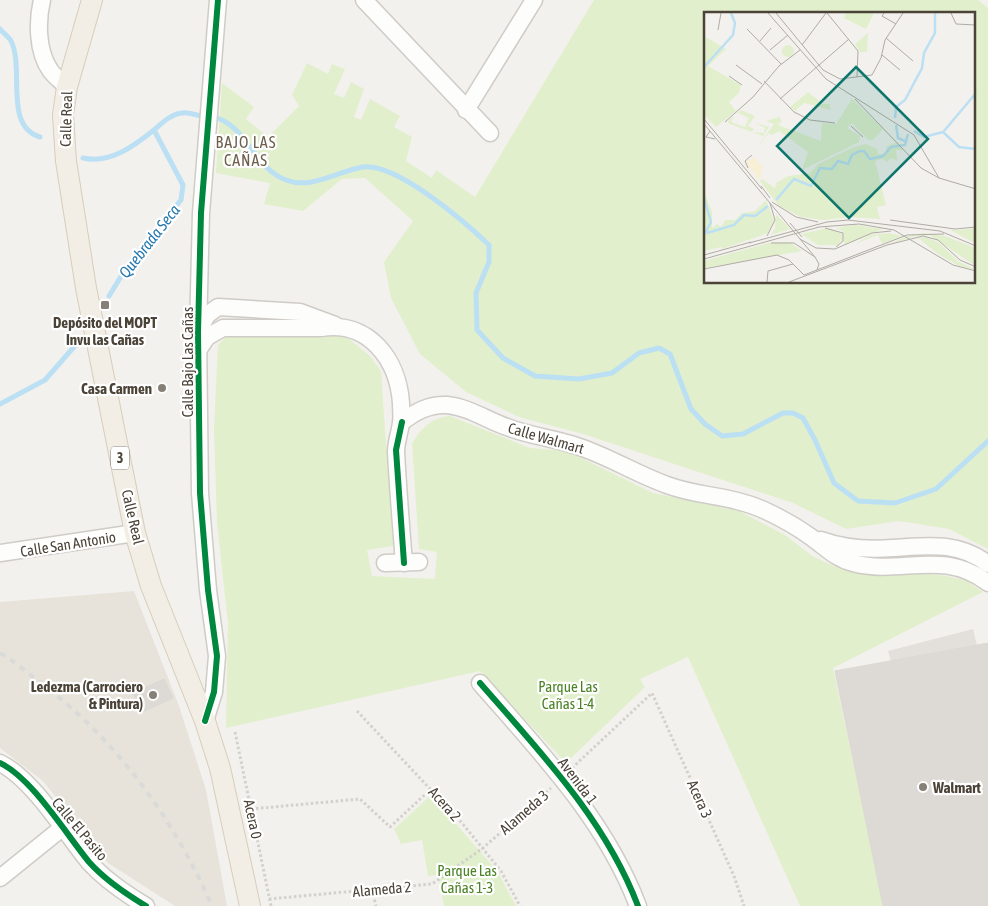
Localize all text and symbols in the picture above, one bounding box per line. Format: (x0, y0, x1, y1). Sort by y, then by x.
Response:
inset map (704, 12, 976, 284)
street label: Calle Real (57, 91, 75, 147)
district label: BAJO LAS CAÑAS (216, 133, 276, 169)
water label: Quebrada Seca (115, 200, 183, 281)
marker: Depósito del MOPT Invu las Cañas (99, 299, 111, 311)
street label: Calle Bajo Las Cañas (179, 307, 196, 417)
place label: Depósito del MOPT Invu las Cañas (53, 314, 157, 348)
place label: Casa Carmen (81, 380, 152, 397)
marker: Casa Carmen (156, 382, 168, 394)
street label: Calle Walmart (506, 419, 586, 457)
road number: 3 (111, 446, 129, 469)
street label: Calle Real (118, 488, 148, 546)
street label: Calle San Antonio (19, 528, 117, 560)
place label: Ledezma (Carrociero & Pintura) (31, 678, 143, 712)
park label: Parque Las Cañas 1-4 (538, 678, 598, 712)
marker: Ledezma (Carrociero & Pintura) (147, 689, 159, 701)
street label: Avenida 1 (555, 754, 601, 808)
street label: Acera 3 (684, 777, 716, 821)
place label: Walmart (932, 779, 981, 796)
marker: Walmart (917, 781, 929, 793)
street label: Acera 2 (425, 783, 465, 825)
street label: Alameda 3 (496, 786, 552, 838)
street label: Calle El Pasito (49, 794, 111, 864)
street label: Acera 0 (241, 798, 265, 840)
park label: Parque Las Cañas 1-3 (437, 862, 497, 896)
street label: Alameda 2 (352, 878, 412, 900)

